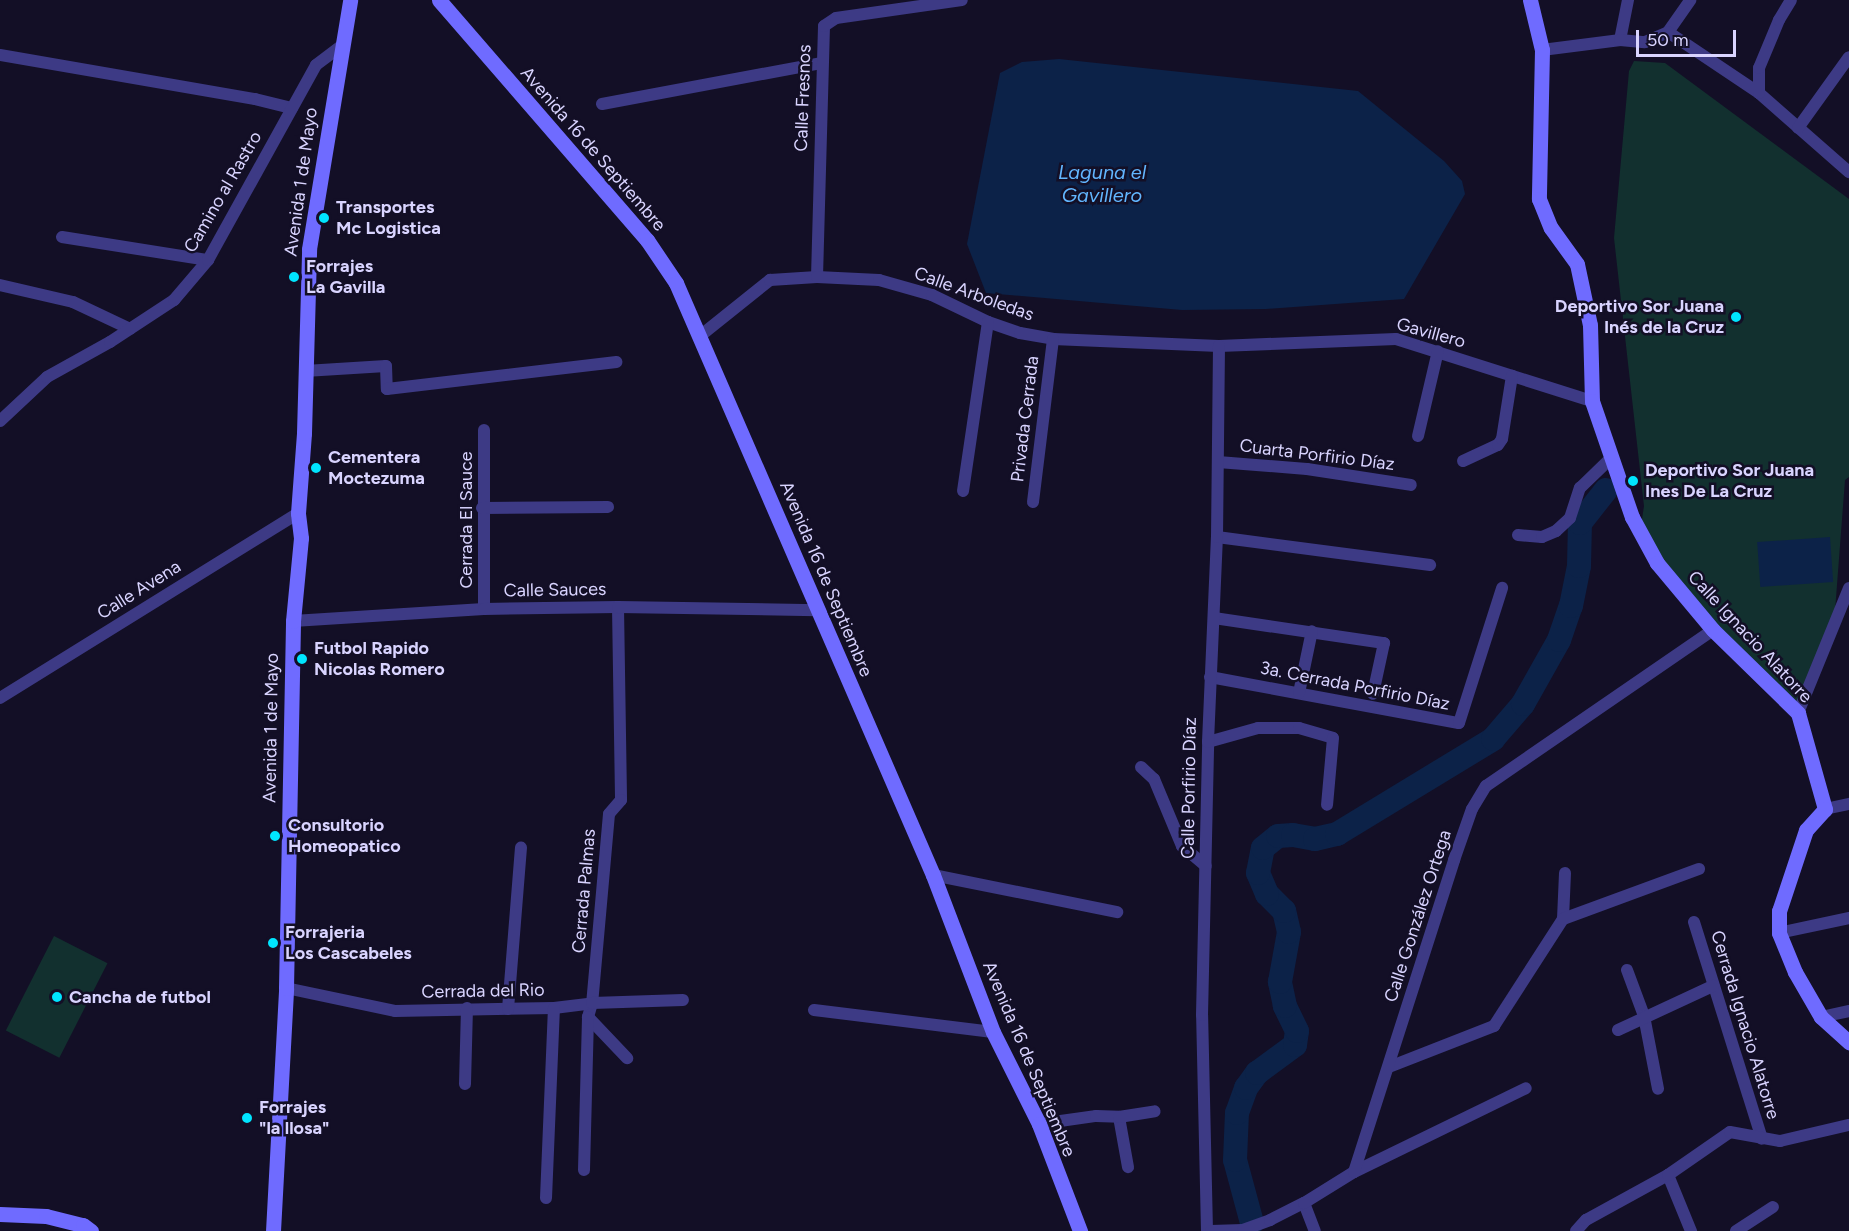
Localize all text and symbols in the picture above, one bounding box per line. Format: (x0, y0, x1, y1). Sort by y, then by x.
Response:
scale bar (1639, 18, 1740, 56)
text: 50 m (1647, 29, 1689, 51)
street label: Calle Fresnos (790, 44, 816, 152)
street label: Avenida 16 de Septiembre (516, 63, 670, 235)
street label: Avenida 1 de Mayo (280, 106, 322, 258)
street label: Camino al Rastro (180, 128, 266, 256)
water label: Laguna el Gavillero (1058, 160, 1146, 207)
place label: Transportes Mc Logistica (336, 197, 441, 240)
marker: Transportes Mc Logistica (317, 211, 331, 225)
place label: Forrajes La Gavilla (306, 256, 385, 298)
street label: Calle Arboledas (911, 262, 1037, 326)
marker: Forrajes La Gavilla (287, 270, 301, 284)
place label: Deportivo Sor Juana Inés de la Cruz (1555, 296, 1724, 338)
marker: Deportivo Sor Juana Inés de la Cruz (1729, 310, 1743, 324)
street label: Gavillero (1394, 313, 1468, 353)
street label: Privada Cerrada (1007, 355, 1043, 483)
street label: Cuarta Porfirio Díaz (1238, 435, 1396, 475)
place label: Cementera Moctezuma (328, 447, 425, 490)
street label: Cerrada El Sauce (455, 451, 477, 589)
place label: Deportivo Sor Juana Ines De La Cruz (1645, 460, 1814, 502)
marker: Cementera Moctezuma (309, 461, 323, 475)
marker: Deportivo Sor Juana Ines De La Cruz (1626, 474, 1640, 488)
street label: Avenida 16 de Septiembre (775, 478, 877, 680)
street label: Calle Avena (93, 556, 185, 624)
street label: Calle Ignacio Alatorre (1683, 567, 1817, 707)
street label: Calle Sauces (504, 578, 606, 602)
place label: Futbol Rapido Nicolas Romero (314, 638, 445, 680)
marker: Futbol Rapido Nicolas Romero (295, 652, 309, 666)
street label: Avenida 1 de Mayo (259, 653, 283, 803)
street label: 3a. Cerrada Porfirio Díaz (1258, 657, 1452, 715)
street label: Calle Porfirio Díaz (1177, 717, 1201, 859)
place label: Consultorio Homeopatico (288, 815, 401, 858)
marker: Consultorio Homeopatico (266, 827, 284, 845)
street label: Calle González Ortega (1380, 827, 1456, 1005)
street label: Cerrada Palmas (568, 828, 600, 954)
place label: Forrajeria Los Cascabeles (285, 922, 412, 964)
street label: Cerrada Ignacio Alatorre (1706, 928, 1784, 1122)
marker: Forrajeria Los Cascabeles (266, 936, 280, 950)
street label: Avenida 16 de Septiembre (978, 958, 1080, 1160)
street label: Cerrada del Rio (421, 979, 545, 1003)
place label: Cancha de futbol (69, 986, 211, 1008)
marker: Cancha de futbol (50, 990, 64, 1004)
place label: Forrajes "la llosa" (259, 1097, 329, 1140)
marker: Forrajes "la llosa" (240, 1111, 254, 1125)

